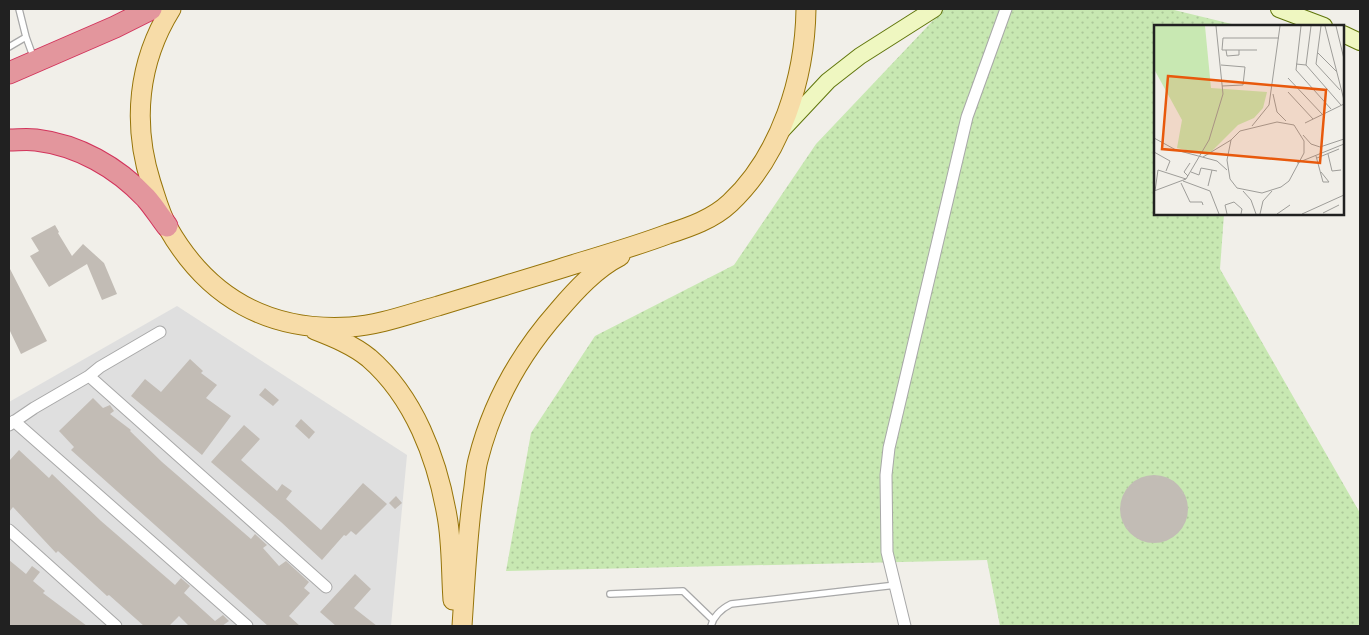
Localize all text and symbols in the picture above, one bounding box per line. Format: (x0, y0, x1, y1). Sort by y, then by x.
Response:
inset map (1154, 25, 1344, 215)

